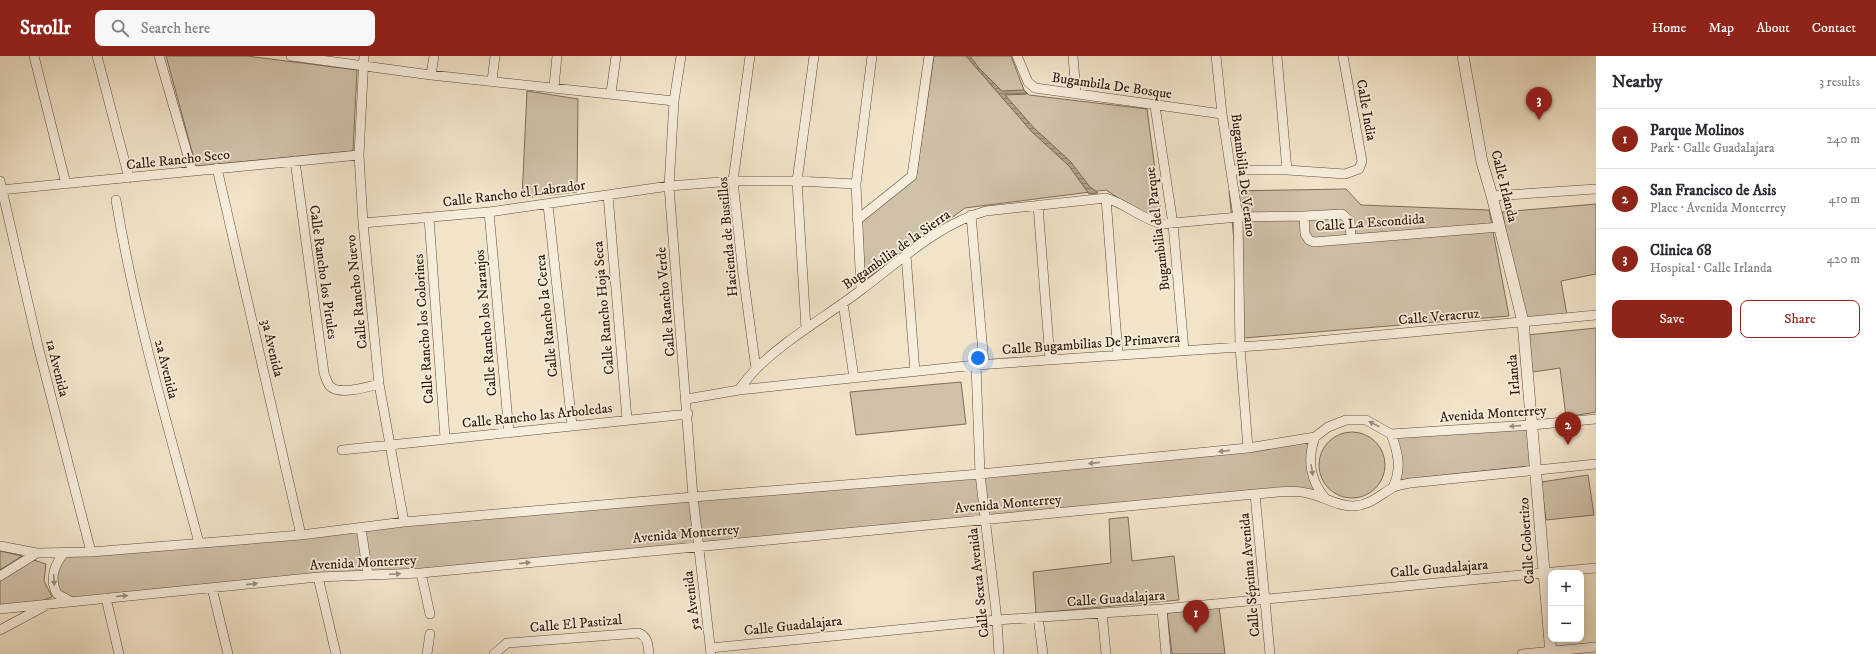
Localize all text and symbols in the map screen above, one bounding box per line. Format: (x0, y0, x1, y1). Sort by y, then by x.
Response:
search box (95, 10, 375, 46)
text: Strollr (20, 17, 71, 40)
icon: search (109, 17, 131, 39)
text: Search here (141, 19, 210, 38)
text: Home (1652, 19, 1686, 37)
text: Map (1708, 19, 1734, 37)
text: About (1756, 19, 1790, 37)
text: Contact (1812, 19, 1856, 37)
street label: Bugambila De Bosque (1051, 69, 1173, 103)
text: Nearby (1612, 71, 1662, 93)
text: 3 results (1819, 74, 1860, 90)
street label: Calle India (1352, 78, 1380, 142)
pin: 3 (1526, 87, 1552, 120)
street label: Bugambilia De Verano (1227, 112, 1260, 238)
text: Parque Molinos (1650, 121, 1744, 140)
text: 1 (1623, 131, 1627, 147)
text: 240 m (1827, 131, 1860, 147)
text: Park · Calle Guadalajara (1650, 140, 1774, 156)
street label: Calle Rancho Seco (125, 146, 231, 174)
street label: Calle Irlanda (1486, 148, 1522, 224)
street label: Bugambilia del Parque (1141, 166, 1175, 292)
street label: Calle Rancho el Labrador (442, 176, 587, 212)
street label: Hacienda de Bustillos (714, 176, 742, 298)
text: San Francisco de Asis (1650, 181, 1776, 200)
text: 2 (1622, 191, 1628, 207)
text: 410 m (1828, 191, 1860, 207)
text: Place · Avenida Monterrey (1650, 200, 1786, 216)
street label: Calle Rancho los Pirules (305, 204, 341, 341)
street label: Bugambilia de la Sierra (839, 206, 954, 294)
street label: Calle La Escondida (1315, 210, 1425, 236)
street label: Calle Rancho Nuevo (342, 234, 372, 350)
street label: Calle Rancho Hoja Seca (589, 240, 619, 375)
text: Clinica 68 (1650, 241, 1711, 260)
street label: Calle Rancho Verde (652, 246, 680, 357)
street label: Calle Rancho los Naranjos (471, 249, 501, 397)
text: 3 (1623, 251, 1627, 267)
text: 420 m (1827, 251, 1860, 267)
street label: Calle Rancho los Colorines (410, 253, 438, 405)
street label: Calle Rancho la Cerca (532, 254, 562, 378)
text: Hospital · Calle Irlanda (1650, 260, 1772, 276)
button: Save (1612, 300, 1732, 338)
button: Share (1740, 300, 1860, 338)
street label: Calle Veracruz (1398, 304, 1480, 330)
street label: 3a Avenida (257, 318, 287, 379)
street label: Calle Bugambilias De Primavera (1001, 329, 1181, 359)
street label: 1a Avenida (41, 338, 73, 399)
street label: 2a Avenida (150, 338, 182, 401)
your location (968, 348, 988, 368)
street label: Irlanda (1503, 354, 1525, 396)
street label: Calle Rancho las Arboledas (461, 399, 613, 433)
street label: Avenida Monterrey (1439, 401, 1548, 427)
pin: 2 (1555, 412, 1581, 445)
one-way arrow (1369, 421, 1380, 427)
one-way arrow (1509, 423, 1521, 430)
one-way arrow (1218, 447, 1230, 454)
one-way arrow (1088, 460, 1100, 467)
one-way arrow (1309, 464, 1315, 476)
street label: Avenida Monterrey (954, 490, 1063, 518)
street label: Calle Cobertizo (1515, 497, 1539, 585)
street label: Calle Séptima Avenida (1236, 512, 1264, 638)
street label: Avenida Monterrey (632, 520, 741, 548)
street label: Calle Sexta Avenida (964, 527, 994, 639)
street label: Avenida Monterrey (309, 551, 417, 575)
street label: Calle Guadalajara (1389, 556, 1489, 582)
one-way arrow (519, 559, 531, 566)
one-way arrow (389, 570, 401, 577)
street label: 5a Avenida (679, 570, 705, 632)
map controls (1548, 570, 1584, 642)
button: + (1548, 570, 1584, 606)
one-way arrow (51, 574, 57, 587)
one-way arrow (246, 581, 258, 587)
street label: Calle Guadalajara (1066, 587, 1166, 611)
one-way arrow (116, 593, 128, 600)
pin: 1 (1183, 600, 1209, 633)
button: − (1548, 606, 1584, 642)
street label: Calle El Pastizal (529, 611, 624, 637)
street label: Calle Guadalajara (743, 612, 843, 640)

